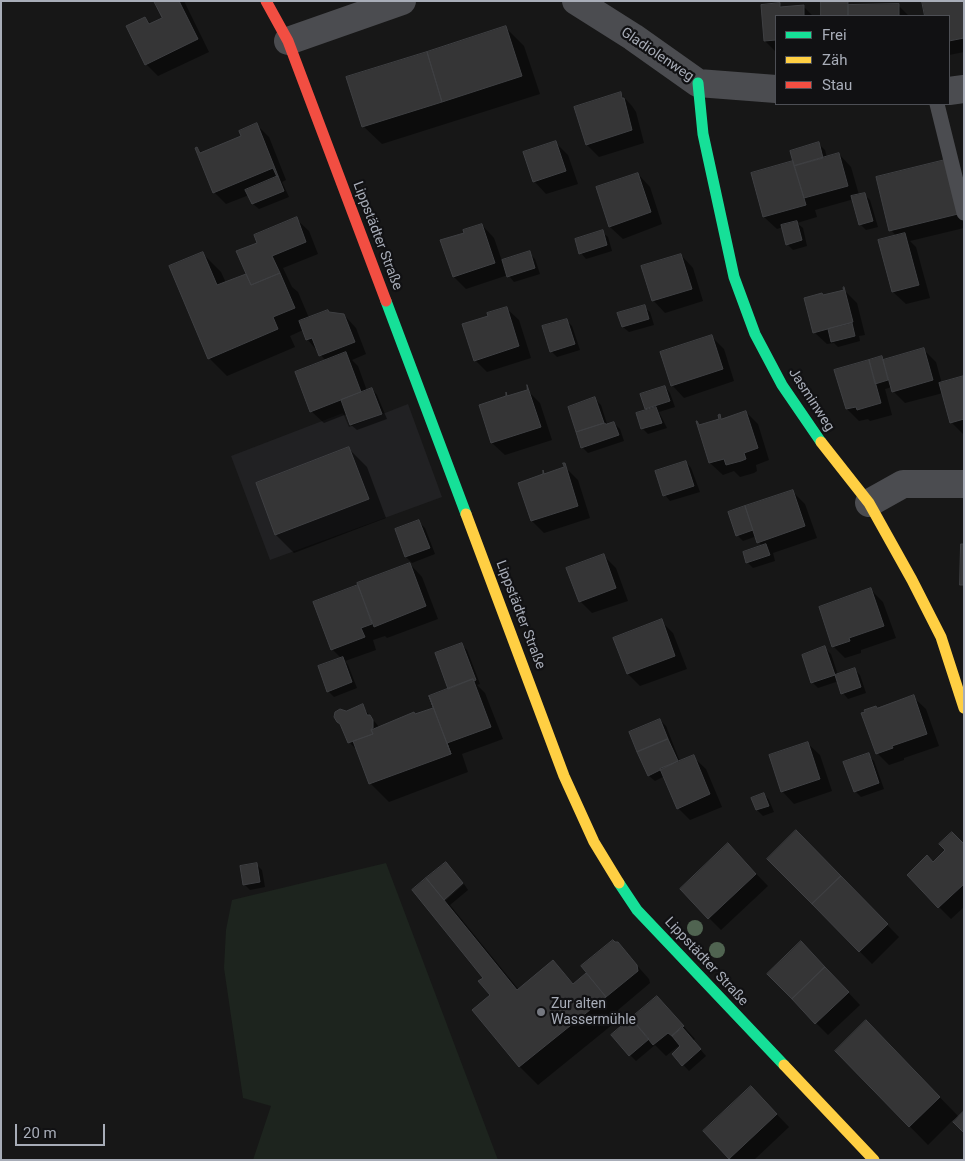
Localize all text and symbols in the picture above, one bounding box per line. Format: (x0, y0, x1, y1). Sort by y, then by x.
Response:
legend (775, 15, 950, 105)
street label: Gladiolenweg (617, 24, 697, 86)
text: Frei (822, 26, 847, 44)
text: Zäh (822, 51, 847, 69)
text: Stau (822, 76, 852, 94)
street label: Lippstädter Straße (349, 179, 405, 293)
street label: Jasminweg (784, 365, 838, 435)
street label: Lippstädter Straße (492, 558, 548, 672)
street label: Lippstädter Straße (661, 914, 751, 1010)
place label: Zur alten Wassermühle (551, 996, 636, 1028)
marker: Zur alten Wassermühle (535, 1006, 547, 1018)
scale bar (18, 1114, 108, 1146)
text: 20 m (23, 1124, 57, 1142)

